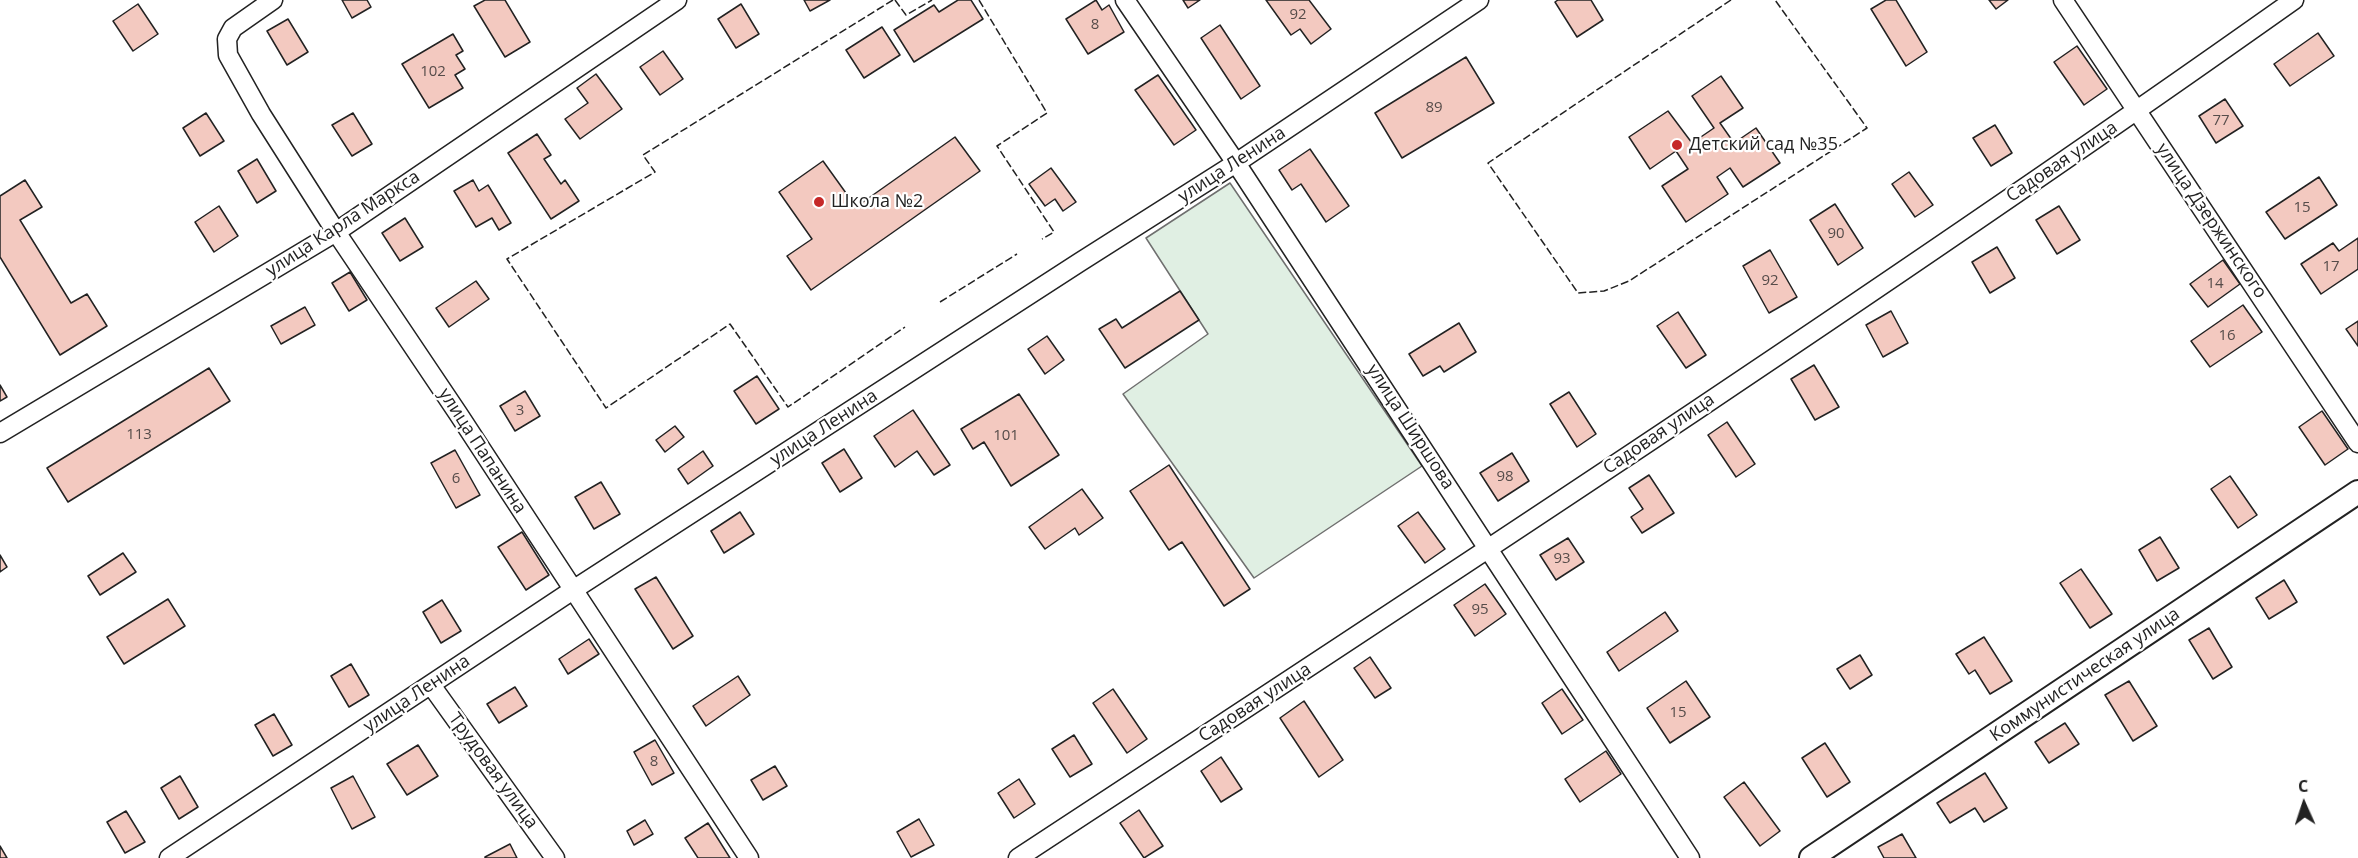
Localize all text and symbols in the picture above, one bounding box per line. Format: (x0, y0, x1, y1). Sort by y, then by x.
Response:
house number: 92 (1289, 6, 1307, 24)
house number: 8 (1091, 16, 1099, 34)
house number: 102 (420, 63, 446, 81)
house number: 89 (1425, 99, 1443, 117)
house number: 77 (2212, 112, 2230, 130)
street label: Садовая улица (2002, 117, 2122, 207)
street label: улица Ленина (1174, 122, 1290, 208)
place label: Детский сад №35 (1689, 134, 1838, 156)
marker: Детский сад №35 (1670, 138, 1684, 152)
street label: улица Дзержинского (2151, 139, 2271, 303)
street label: улица Карла Маркса (262, 166, 424, 282)
place label: Школа №2 (831, 191, 923, 213)
marker: Школа №2 (812, 195, 826, 209)
house number: 15 (2293, 199, 2311, 217)
house number: 90 (1827, 225, 1845, 243)
house number: 17 (2322, 258, 2340, 276)
house number: 92 (1761, 272, 1779, 290)
house number: 14 (2206, 275, 2224, 293)
house number: 16 (2218, 327, 2236, 345)
street label: улица Ширшова (1361, 360, 1459, 494)
street label: улица Папанина (433, 384, 531, 518)
street label: улица Ленина (766, 385, 882, 471)
street label: Садовая улица (1599, 389, 1719, 479)
house number: 3 (516, 402, 524, 420)
house number: 113 (126, 426, 152, 444)
house number: 101 (993, 427, 1019, 445)
house number: 98 (1496, 468, 1514, 486)
house number: 6 (452, 470, 460, 488)
house number: 93 (1553, 550, 1571, 568)
house number: 95 (1471, 601, 1489, 619)
street label: Коммунистическая улица (1986, 603, 2184, 747)
street label: улица Ленина (360, 650, 474, 738)
street label: Садовая улица (1195, 659, 1315, 747)
house number: 15 (1669, 704, 1687, 722)
street label: Трудовая улица (444, 709, 542, 833)
house number: 8 (650, 753, 658, 771)
north arrow (2274, 774, 2334, 834)
text: С (2297, 775, 2309, 797)

